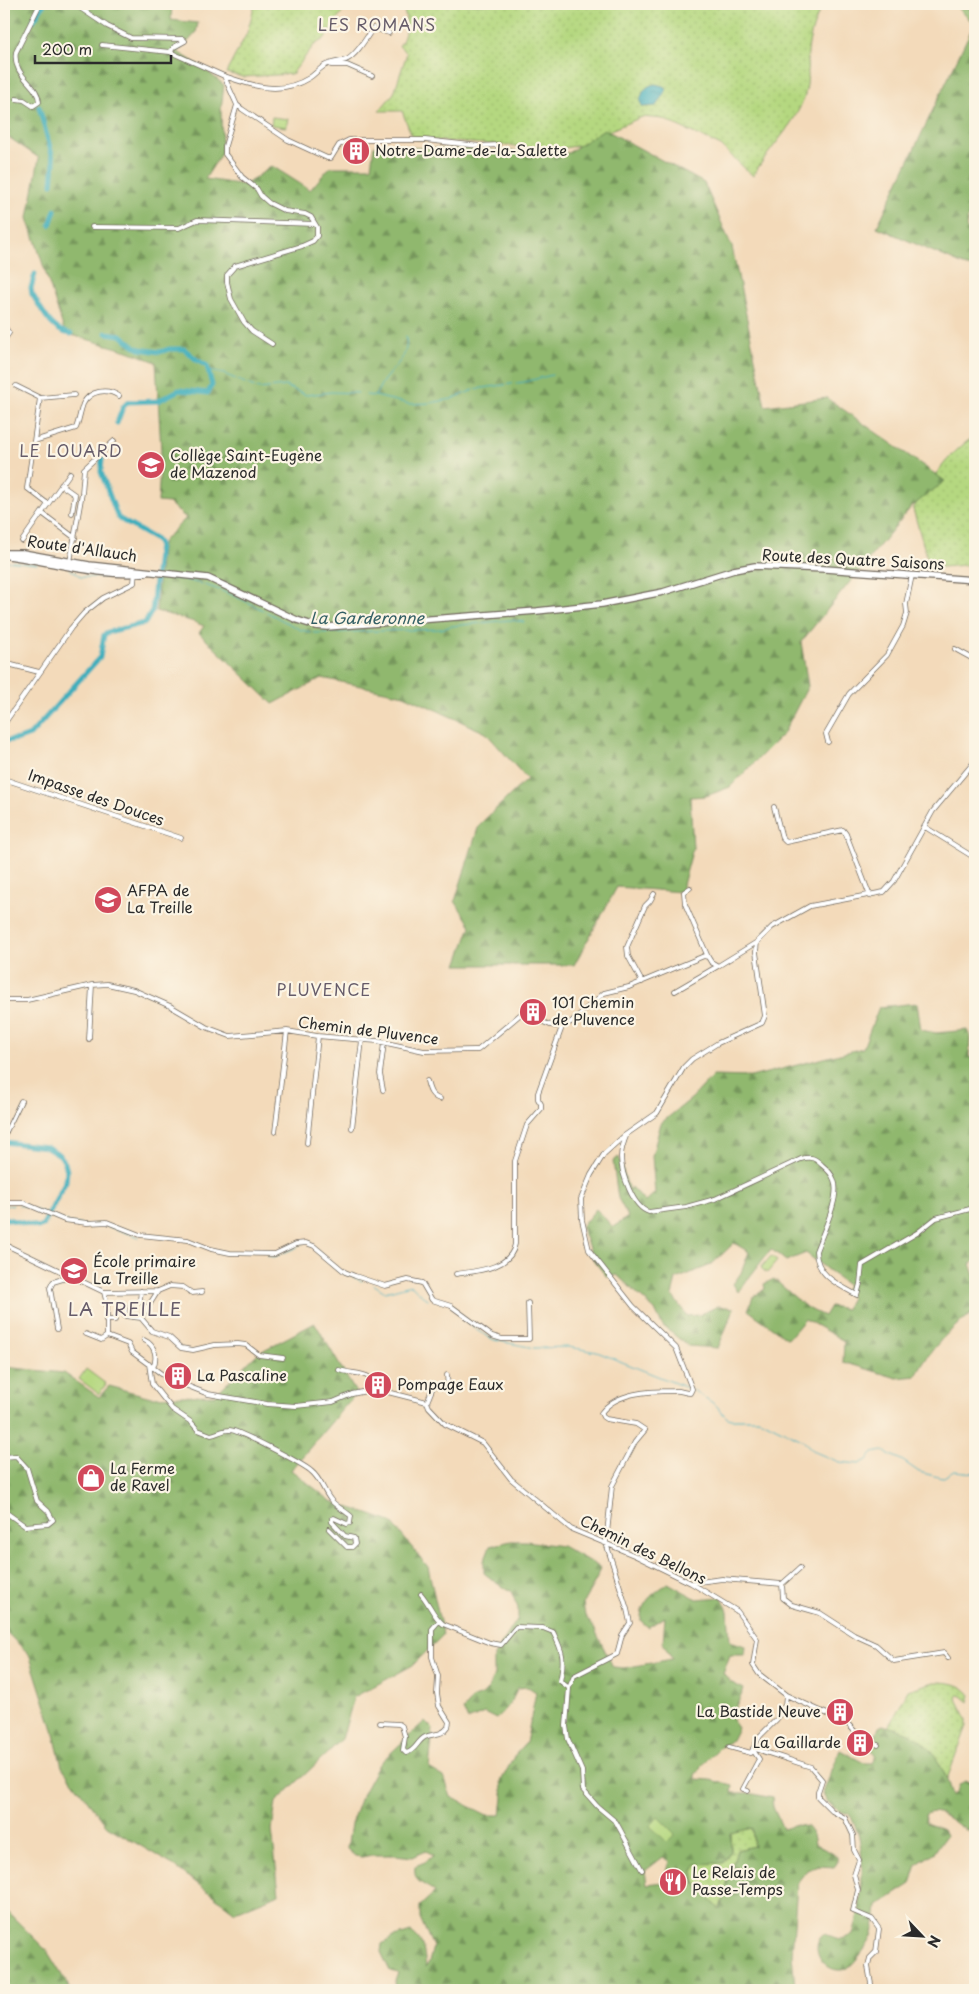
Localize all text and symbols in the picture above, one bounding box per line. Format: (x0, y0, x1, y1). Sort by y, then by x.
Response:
district label: LES ROMANS (318, 12, 436, 36)
scale bar (35, 32, 171, 64)
text: 200 m (42, 37, 92, 60)
building icon: Notre-Dame-de-la-Salette (341, 136, 371, 166)
place label: Notre-Dame-de-la-Salette (375, 138, 567, 161)
district label: LE LOUARD (19, 438, 123, 462)
place label: Collège Saint-Eugène de Mazenod (170, 443, 322, 483)
school or university icon: Collège Saint-Eugène de Mazenod (136, 450, 166, 480)
street label: Route d'Allauch (26, 528, 139, 567)
street label: Route des Quatre Saisons (761, 542, 945, 575)
water label: La Garderonne (310, 605, 425, 629)
street label: Impasse des Douces (25, 763, 168, 831)
place label: AFPA de La Treille (127, 878, 193, 918)
school or university icon: AFPA de La Treille (93, 885, 123, 915)
district label: PLUVENCE (277, 977, 371, 1001)
place label: 101 Chemin de Pluvence (552, 990, 634, 1030)
building icon: 101 Chemin de Pluvence (518, 997, 548, 1027)
street label: Chemin de Pluvence (297, 1010, 440, 1050)
place label: École primaire La Treille (93, 1249, 196, 1289)
school or university icon: École primaire La Treille (59, 1256, 89, 1286)
district label: LA TREILLE (68, 1295, 182, 1322)
building icon: La Pascaline (163, 1361, 193, 1391)
place label: La Pascaline (197, 1363, 287, 1386)
building icon: Pompage Eaux (363, 1370, 393, 1400)
place label: Pompage Eaux (397, 1372, 503, 1395)
place label: La Ferme de Ravel (110, 1456, 175, 1496)
shop icon: La Ferme de Ravel (76, 1463, 106, 1493)
street label: Chemin des Bellons (577, 1508, 711, 1589)
building icon: La Bastide Neuve (825, 1697, 855, 1727)
place label: La Bastide Neuve (696, 1699, 821, 1722)
building icon: La Gaillarde (845, 1728, 875, 1758)
place label: La Gaillarde (753, 1730, 841, 1753)
place label: Le Relais de Passe-Temps (692, 1860, 783, 1900)
restaurant icon: Le Relais de Passe-Temps (658, 1867, 688, 1897)
north arrow (896, 1912, 946, 1962)
text: N (922, 1932, 946, 1951)

